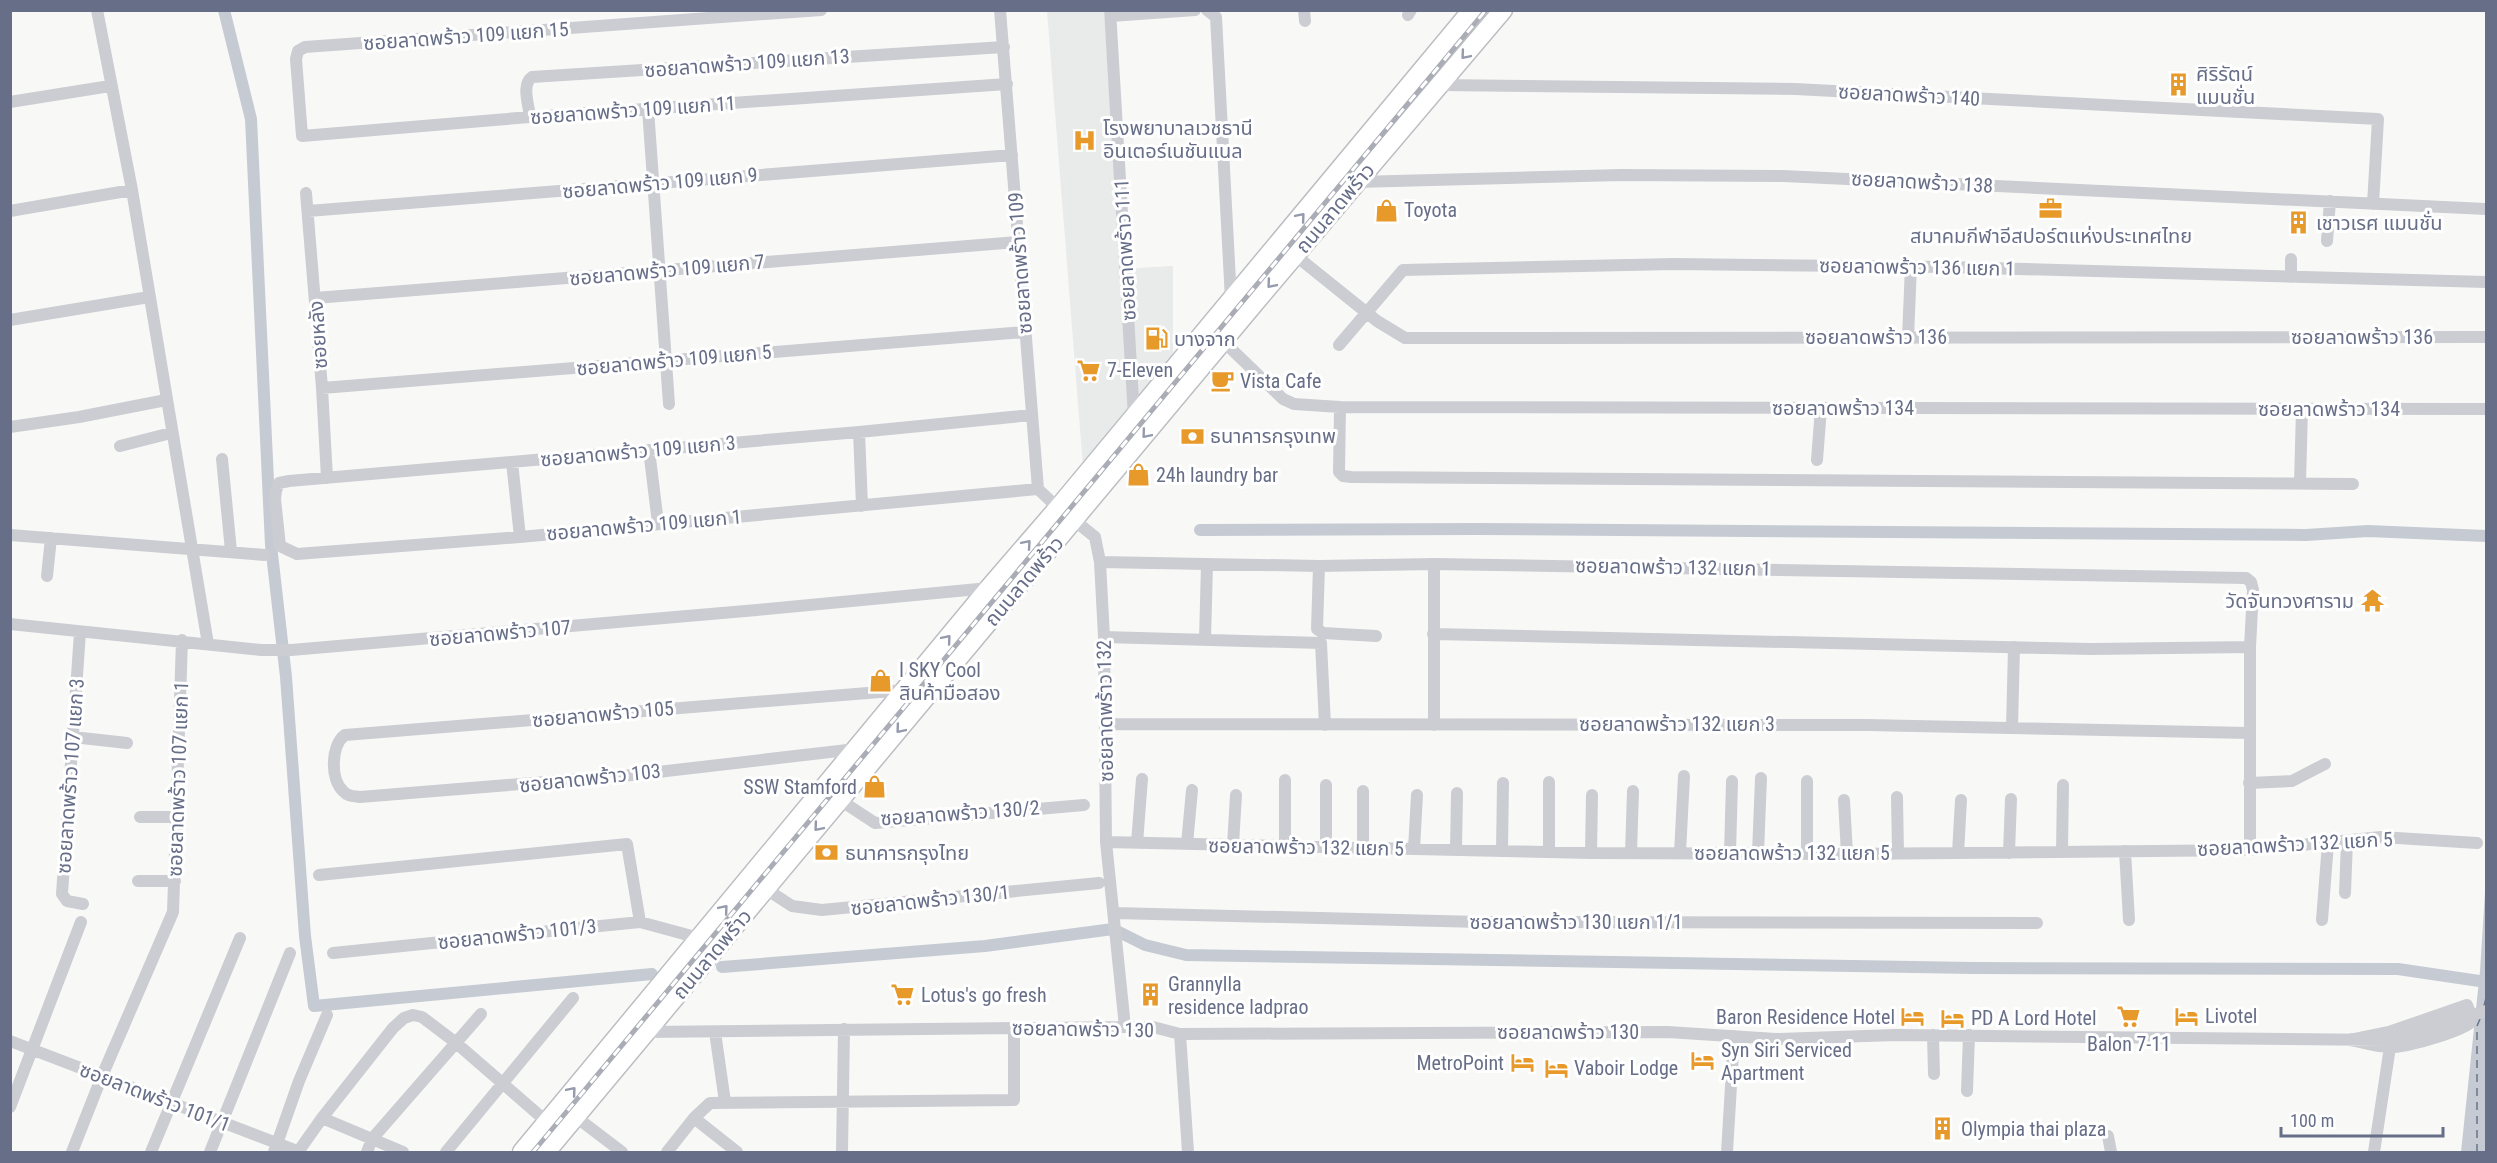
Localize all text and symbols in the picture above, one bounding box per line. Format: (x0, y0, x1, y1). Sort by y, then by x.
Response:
street label: ซอยลาดพร้าว 109 แยก 15 (363, 17, 570, 55)
street label: ซอยลาดพร้าว 109 แยก 13 (644, 44, 850, 82)
one-way arrow (1461, 48, 1472, 59)
place label: ศิริรัตน์ แมนชั่น (2196, 62, 2255, 109)
building icon: ศิริรัตน์ แมนชั่น (2165, 72, 2191, 98)
street label: ซอยลาดพร้าว 140 (1837, 79, 1981, 111)
street label: ซอยลาดพร้าว 109 แยก 11 (530, 91, 736, 129)
place label: โรงพยาบาลเวชธานี อินเตอร์เนชันแนล (1103, 116, 1253, 163)
hospital icon: โรงพยาบาลเวชธานี อินเตอร์เนชันแนล (1072, 127, 1098, 153)
street label: ถนนลาดพร้าว (1290, 158, 1380, 258)
street label: ซอยลาดพร้าว 109 แยก 9 (561, 163, 759, 203)
street label: ซอยลาดพร้าว 138 (1850, 166, 1994, 198)
street label: ซอยลาดพร้าว 111 (1109, 178, 1141, 322)
street label: ซอยลาดพร้าว 109 (1003, 191, 1037, 335)
office icon: สมาคมกีฬาอีสปอร์ตแห่งประเทศไทย (2038, 195, 2064, 221)
shop icon: Toyota (1373, 197, 1399, 223)
place label: Toyota (1404, 198, 1457, 222)
building icon: เชาวเรศ แมนชั่น (2285, 210, 2311, 236)
place label: เชาวเรศ แมนชั่น (2316, 210, 2442, 235)
one-way arrow (1293, 213, 1304, 224)
place label: สมาคมกีฬาอีสปอร์ตแห่งประเทศไทย (1910, 224, 2192, 248)
street label: ซอยลาดพร้าว 109 แยก 7 (568, 250, 766, 290)
street label: ซอยลาดพร้าว 136 แยก 1 (1819, 253, 2015, 281)
one-way arrow (1267, 277, 1278, 288)
street label: ซอยหลัง (304, 300, 332, 370)
street label: ซอยลาดพร้าว 136 (1805, 325, 1947, 349)
street label: ซอยลาดพร้าว 136 (2291, 325, 2433, 349)
fuel station icon: บางจาก (1143, 326, 1169, 352)
place label: บางจาก (1174, 327, 1236, 351)
street label: ซอยลาดพร้าว 109 แยก 5 (575, 339, 773, 380)
supermarket icon: 7-Eleven (1076, 357, 1102, 383)
place label: 7-Eleven (1107, 358, 1173, 382)
cafe icon: Vista Cafe (1209, 368, 1235, 394)
place label: Vista Cafe (1240, 369, 1321, 393)
street label: ซอยลาดพร้าว 134 (1772, 396, 1914, 420)
street label: ซอยลาดพร้าว 134 (2258, 397, 2400, 421)
bank icon: ธนาคารกรุงเทพ (1179, 423, 1205, 449)
place label: ธนาคารกรุงเทพ (1210, 424, 1336, 448)
one-way arrow (1142, 427, 1153, 438)
street label: ซอยลาดพร้าว 109 แยก 3 (539, 431, 737, 471)
shop icon: 24h laundry bar (1125, 462, 1151, 488)
place label: 24h laundry bar (1156, 463, 1278, 487)
street label: ซอยลาดพร้าว 109 แยก 1 (545, 505, 743, 545)
street label: ถนนลาดพร้าว (979, 531, 1069, 631)
one-way arrow (1020, 540, 1031, 551)
street label: ซอยลาดพร้าว 132 แยก 1 (1575, 553, 1771, 581)
temple icon: วัดจันทวงศาราม (2359, 588, 2385, 614)
place label: วัดจันทวงศาราม (2225, 589, 2354, 613)
street label: ซอยลาดพร้าว 107 (428, 615, 572, 651)
one-way arrow (939, 635, 950, 646)
street label: ซอยลาดพร้าว 132 (1092, 640, 1118, 782)
place label: I SKY Cool สินค้ามือสอง (899, 658, 1001, 705)
shop icon: I SKY Cool สินค้ามือสอง (868, 668, 894, 694)
street label: ซอยลาดพร้าว 107 แยก 3 (51, 677, 89, 875)
street label: ซอยลาดพร้าว 107 แยก 1 (163, 681, 193, 877)
street label: ซอยลาดพร้าว 105 (531, 696, 675, 732)
street label: ซอยลาดพร้าว 132 แยก 3 (1579, 712, 1775, 736)
one-way arrow (896, 722, 907, 733)
street label: ซอยลาดพร้าว 103 (518, 759, 662, 797)
shop icon: SSW Stamford (862, 774, 888, 800)
place label: SSW Stamford (743, 775, 857, 799)
street label: ซอยลาดพร้าว 130/2 (880, 795, 1040, 831)
one-way arrow (814, 820, 825, 831)
street label: ซอยลาดพร้าว 132 แยก 5 (2197, 827, 2394, 861)
street label: ซอยลาดพร้าว 132 แยก 5 (1208, 833, 1404, 861)
bank icon: ธนาคารกรุงไทย (814, 840, 840, 866)
place label: ธนาคารกรุงไทย (845, 841, 969, 865)
street label: ซอยลาดพร้าว 132 แยก 5 (1694, 841, 1890, 865)
street label: ซอยลาดพร้าว 130/1 (849, 880, 1011, 920)
street label: ถนนลาดพร้าว (667, 904, 757, 1004)
one-way arrow (716, 905, 727, 916)
street label: ซอยลาดพร้าว 130 แยก 1/1 (1469, 910, 1683, 934)
street label: ซอยลาดพร้าว 101/3 (436, 914, 598, 954)
place label: Grannylla residence ladprao (1168, 972, 1308, 1019)
supermarket icon: Lotus's go fresh (890, 982, 916, 1008)
building icon: Grannylla residence ladprao (1137, 982, 1163, 1008)
place label: Lotus's go fresh (921, 983, 1047, 1007)
hotel icon: Livotel (2174, 1003, 2200, 1029)
hotel icon: Baron Residence Hotel (1900, 1004, 1926, 1030)
supermarket icon: Balon 7-11 (2116, 1004, 2142, 1030)
place label: Livotel (2205, 1004, 2257, 1028)
place label: Baron Residence Hotel (1716, 1005, 1895, 1029)
hotel icon: PD A Lord Hotel (1940, 1005, 1966, 1031)
place label: PD A Lord Hotel (1971, 1006, 2097, 1030)
street label: ซอยลาดพร้าว 130 (1012, 1016, 1154, 1042)
street label: ซอยลาดพร้าว 130 (1497, 1020, 1639, 1044)
place label: Balon 7-11 (2087, 1032, 2171, 1056)
place label: Syn Siri Serviced Apartment (1721, 1038, 1852, 1085)
hotel icon: Syn Siri Serviced Apartment (1690, 1048, 1716, 1074)
hotel icon: MetroPoint (1509, 1050, 1535, 1076)
place label: MetroPoint (1416, 1051, 1504, 1075)
hotel icon: Vaboir Lodge (1543, 1055, 1569, 1081)
place label: Vaboir Lodge (1574, 1056, 1678, 1080)
street label: ซอยลาดพร้าว 101/1 (76, 1057, 234, 1137)
one-way arrow (565, 1087, 576, 1098)
scale bar (2281, 1100, 2443, 1138)
text: 100 m (2290, 1110, 2334, 1131)
building icon: Olympia thai plaza (1930, 1116, 1956, 1142)
place label: Olympia thai plaza (1961, 1117, 2106, 1141)

